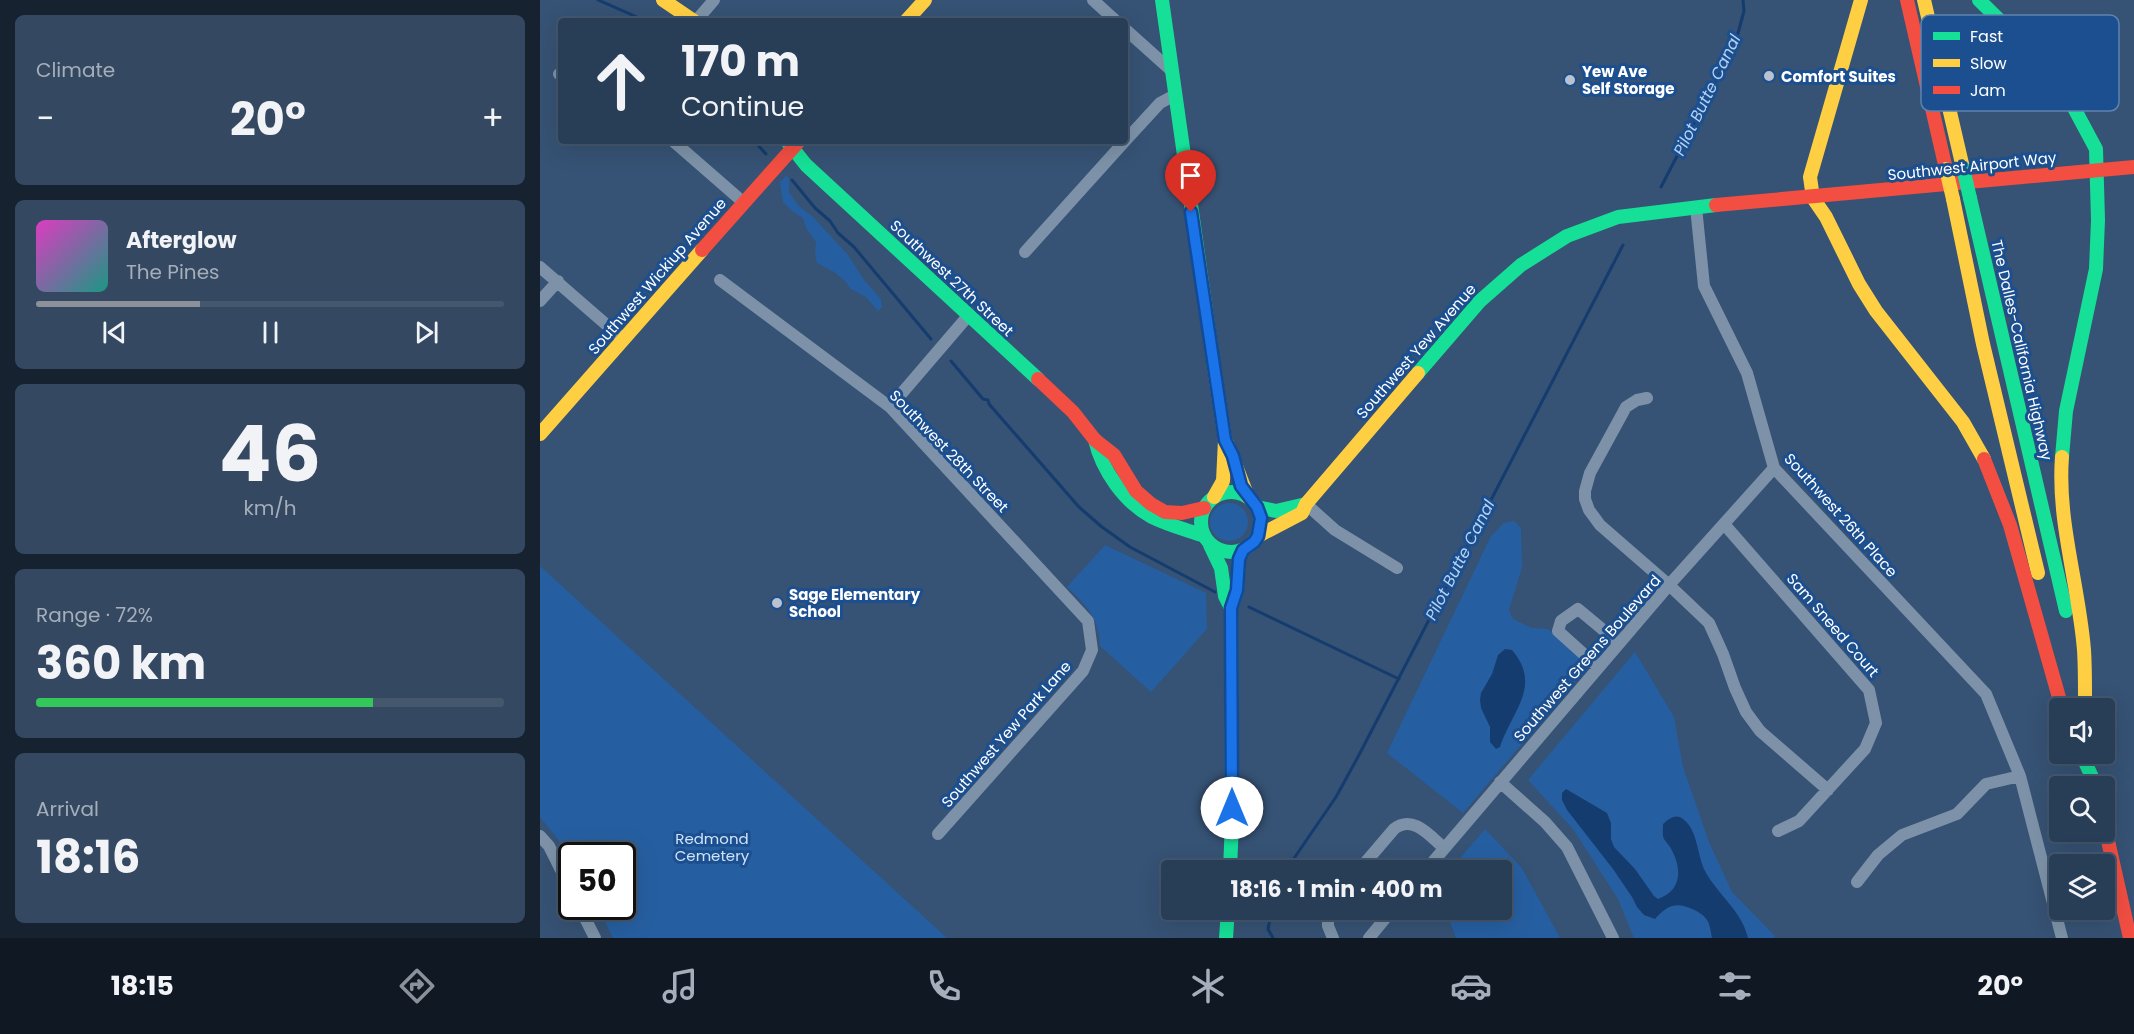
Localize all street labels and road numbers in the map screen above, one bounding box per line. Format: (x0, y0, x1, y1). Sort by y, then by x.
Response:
street label: Southwest Airport Way (1887, 147, 2058, 185)
street label: Southwest Wickiup Avenue (583, 193, 731, 359)
street label: Southwest 27th Street (886, 215, 1018, 341)
street label: The Dalles-California Highway (1986, 238, 2058, 463)
street label: Southwest Yew Avenue (1351, 279, 1481, 423)
street label: Southwest 28th Street (885, 385, 1013, 517)
street label: Southwest 26th Place (1780, 448, 1902, 582)
street label: Sam Sneed Court (1782, 569, 1884, 681)
street label: Southwest Greens Boulevard (1509, 570, 1665, 746)
street label: Southwest Yew Park Lane (936, 656, 1076, 812)

